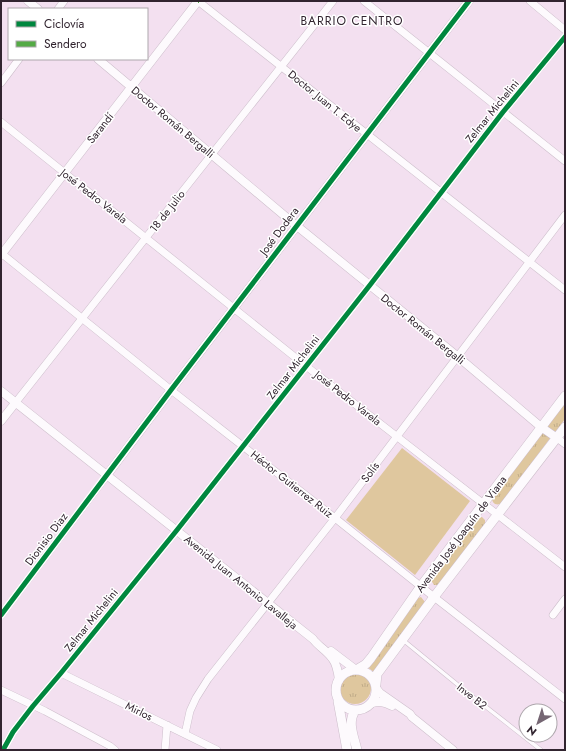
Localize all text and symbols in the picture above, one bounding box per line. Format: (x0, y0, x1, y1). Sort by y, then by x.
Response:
legend (8, 8, 148, 60)
district label: BARRIO CENTRO (301, 12, 403, 30)
text: Ciclovía (44, 15, 85, 33)
text: Sendero (44, 35, 87, 53)
street label: Doctor Juan T. Edye (285, 66, 365, 136)
street label: Zelmar Michelini (461, 76, 523, 146)
street label: Doctor Román Bergalli (128, 82, 218, 162)
street label: Sarandí (83, 108, 118, 147)
street label: José Pedro Varela (56, 163, 131, 227)
street label: 18 de Julio (146, 187, 188, 235)
street label: José Dodera (254, 204, 302, 260)
street label: Doctor Román Bergalli (377, 290, 469, 368)
street label: Zelmar Michelini (263, 332, 323, 402)
street label: José Pedro Varela (310, 365, 385, 429)
street label: Héctor Gutierrez Ruiz (247, 447, 337, 521)
street label: Solís (357, 458, 383, 486)
street label: Avenida José Joaquín de Viana (412, 472, 510, 596)
street label: Dionisio Diaz (21, 509, 71, 569)
street label: Avenida Juan Antonio Lavalleja (181, 531, 301, 633)
street label: Zelmar Michelini (60, 585, 122, 655)
street label: Inve B2 (453, 679, 491, 713)
street label: Mirlos (123, 698, 156, 725)
north arrow (518, 703, 558, 743)
text: N (523, 722, 540, 740)

